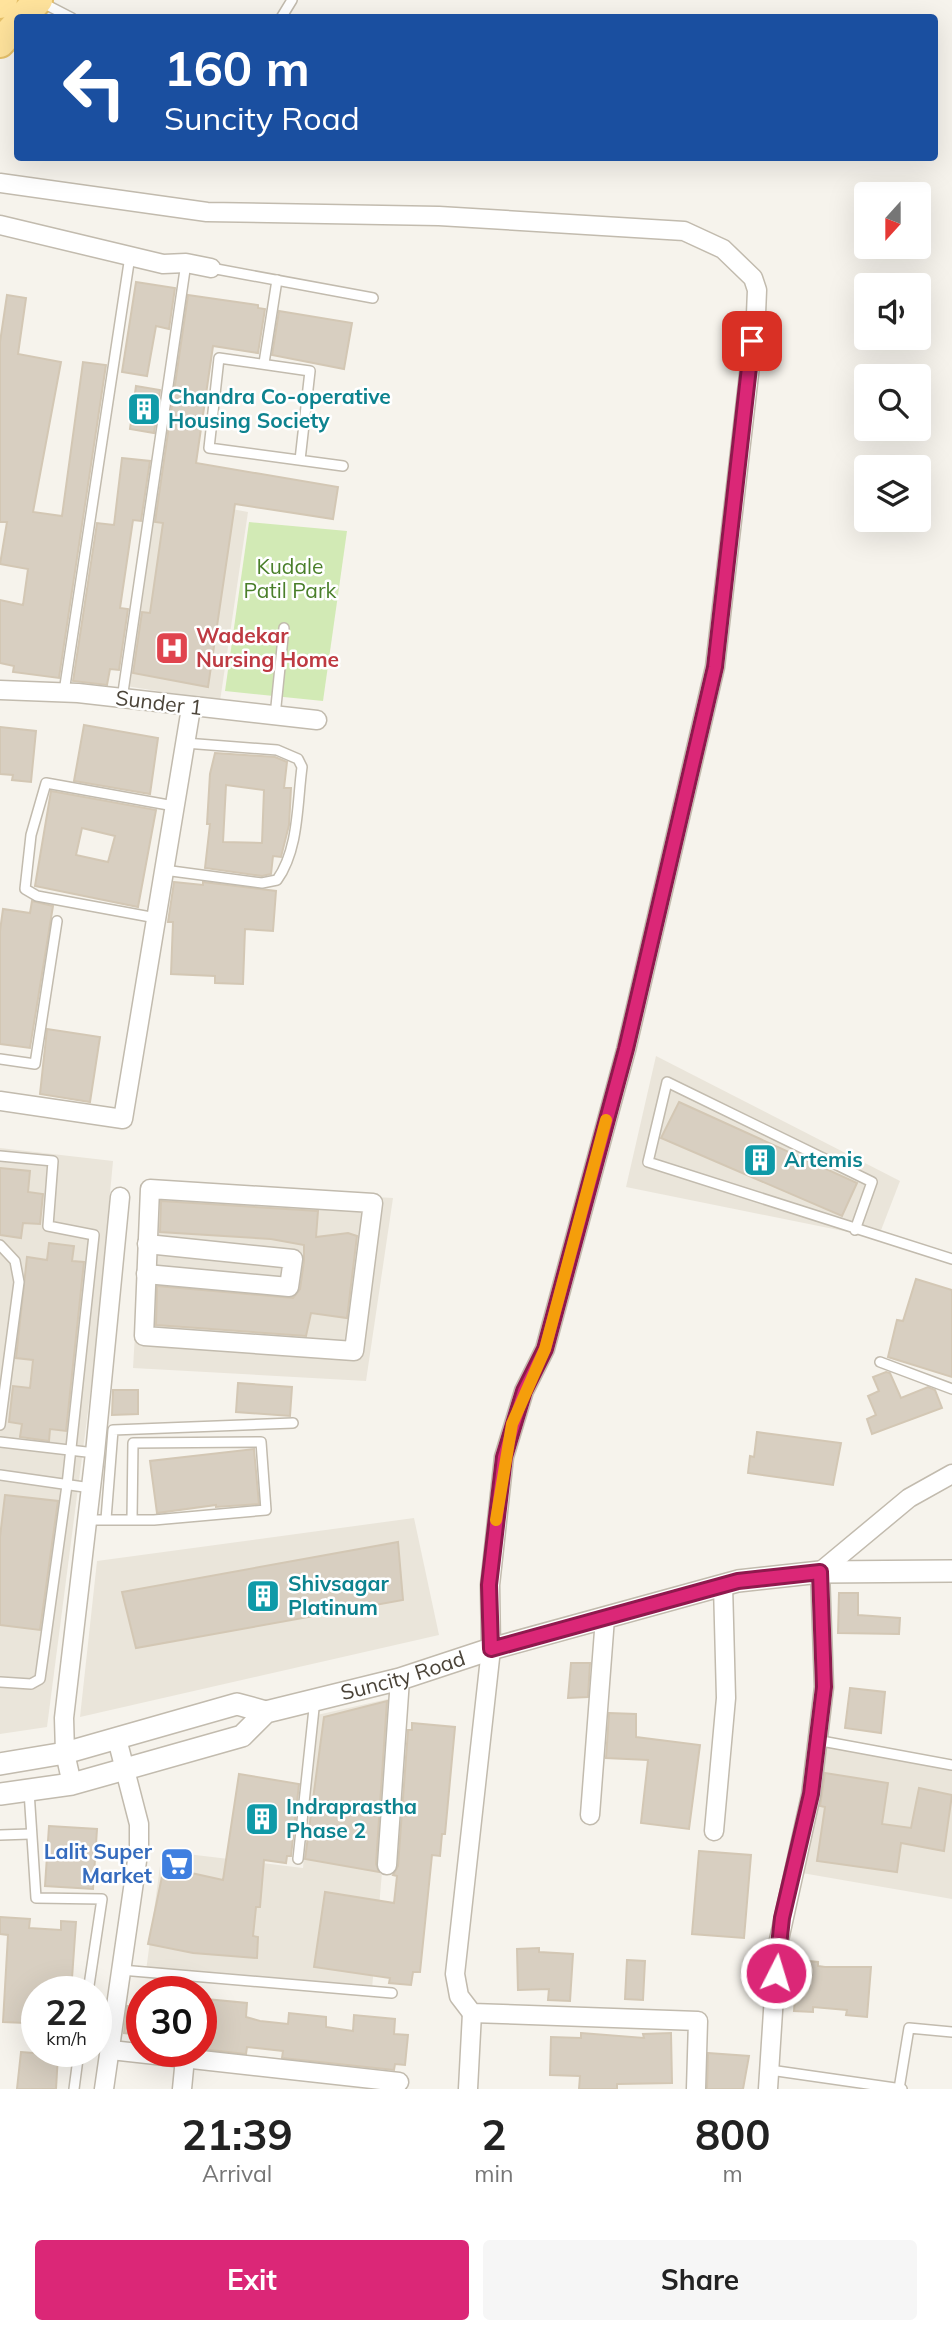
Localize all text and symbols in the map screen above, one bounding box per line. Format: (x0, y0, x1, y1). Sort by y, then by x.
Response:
text: 160 m (164, 37, 310, 98)
icon: left (49, 42, 140, 133)
text: Suncity Road (164, 98, 360, 138)
north arrow (854, 182, 931, 259)
map controls (854, 182, 931, 532)
button: sound (854, 273, 931, 350)
pin (722, 311, 782, 371)
icon: arrive (733, 322, 771, 360)
button: search (854, 364, 931, 441)
place label: Chandra Co-operative Housing Society (168, 383, 391, 433)
building icon: Chandra Co-operative Housing Society (125, 390, 163, 428)
button: layers (854, 455, 931, 532)
park label: Kudale Patil Park (244, 553, 337, 603)
place label: Wadekar Nursing Home (196, 622, 339, 672)
hospital icon: Wadekar Nursing Home (153, 629, 191, 667)
street label: Sunder 1 (114, 684, 204, 720)
building icon: Artemis (741, 1141, 779, 1179)
place label: Artemis (784, 1146, 863, 1172)
place label: Shivsagar Platinum (288, 1570, 390, 1620)
building icon: Shivsagar Platinum (244, 1577, 282, 1615)
street label: Suncity Road (338, 1644, 468, 1705)
place label: Indraprastha Phase 2 (286, 1793, 417, 1843)
building icon: Indraprastha Phase 2 (243, 1800, 281, 1838)
place label: Lalit Super Market (44, 1838, 153, 1888)
supermarket icon: Lalit Super Market (158, 1845, 196, 1883)
position arrow (739, 1936, 813, 2010)
speed limit sign: 30 (126, 1976, 217, 2067)
text: 22 (45, 1990, 88, 2034)
text: km/h (46, 2027, 87, 2050)
text: 21:39 (182, 2108, 293, 2161)
text: 2 (481, 2108, 506, 2161)
text: 800 (695, 2108, 770, 2161)
text: Arrival (202, 2159, 272, 2188)
text: min (474, 2159, 513, 2188)
text: m (723, 2159, 743, 2188)
button: Exit (35, 2240, 469, 2320)
button: Share (483, 2240, 917, 2320)

